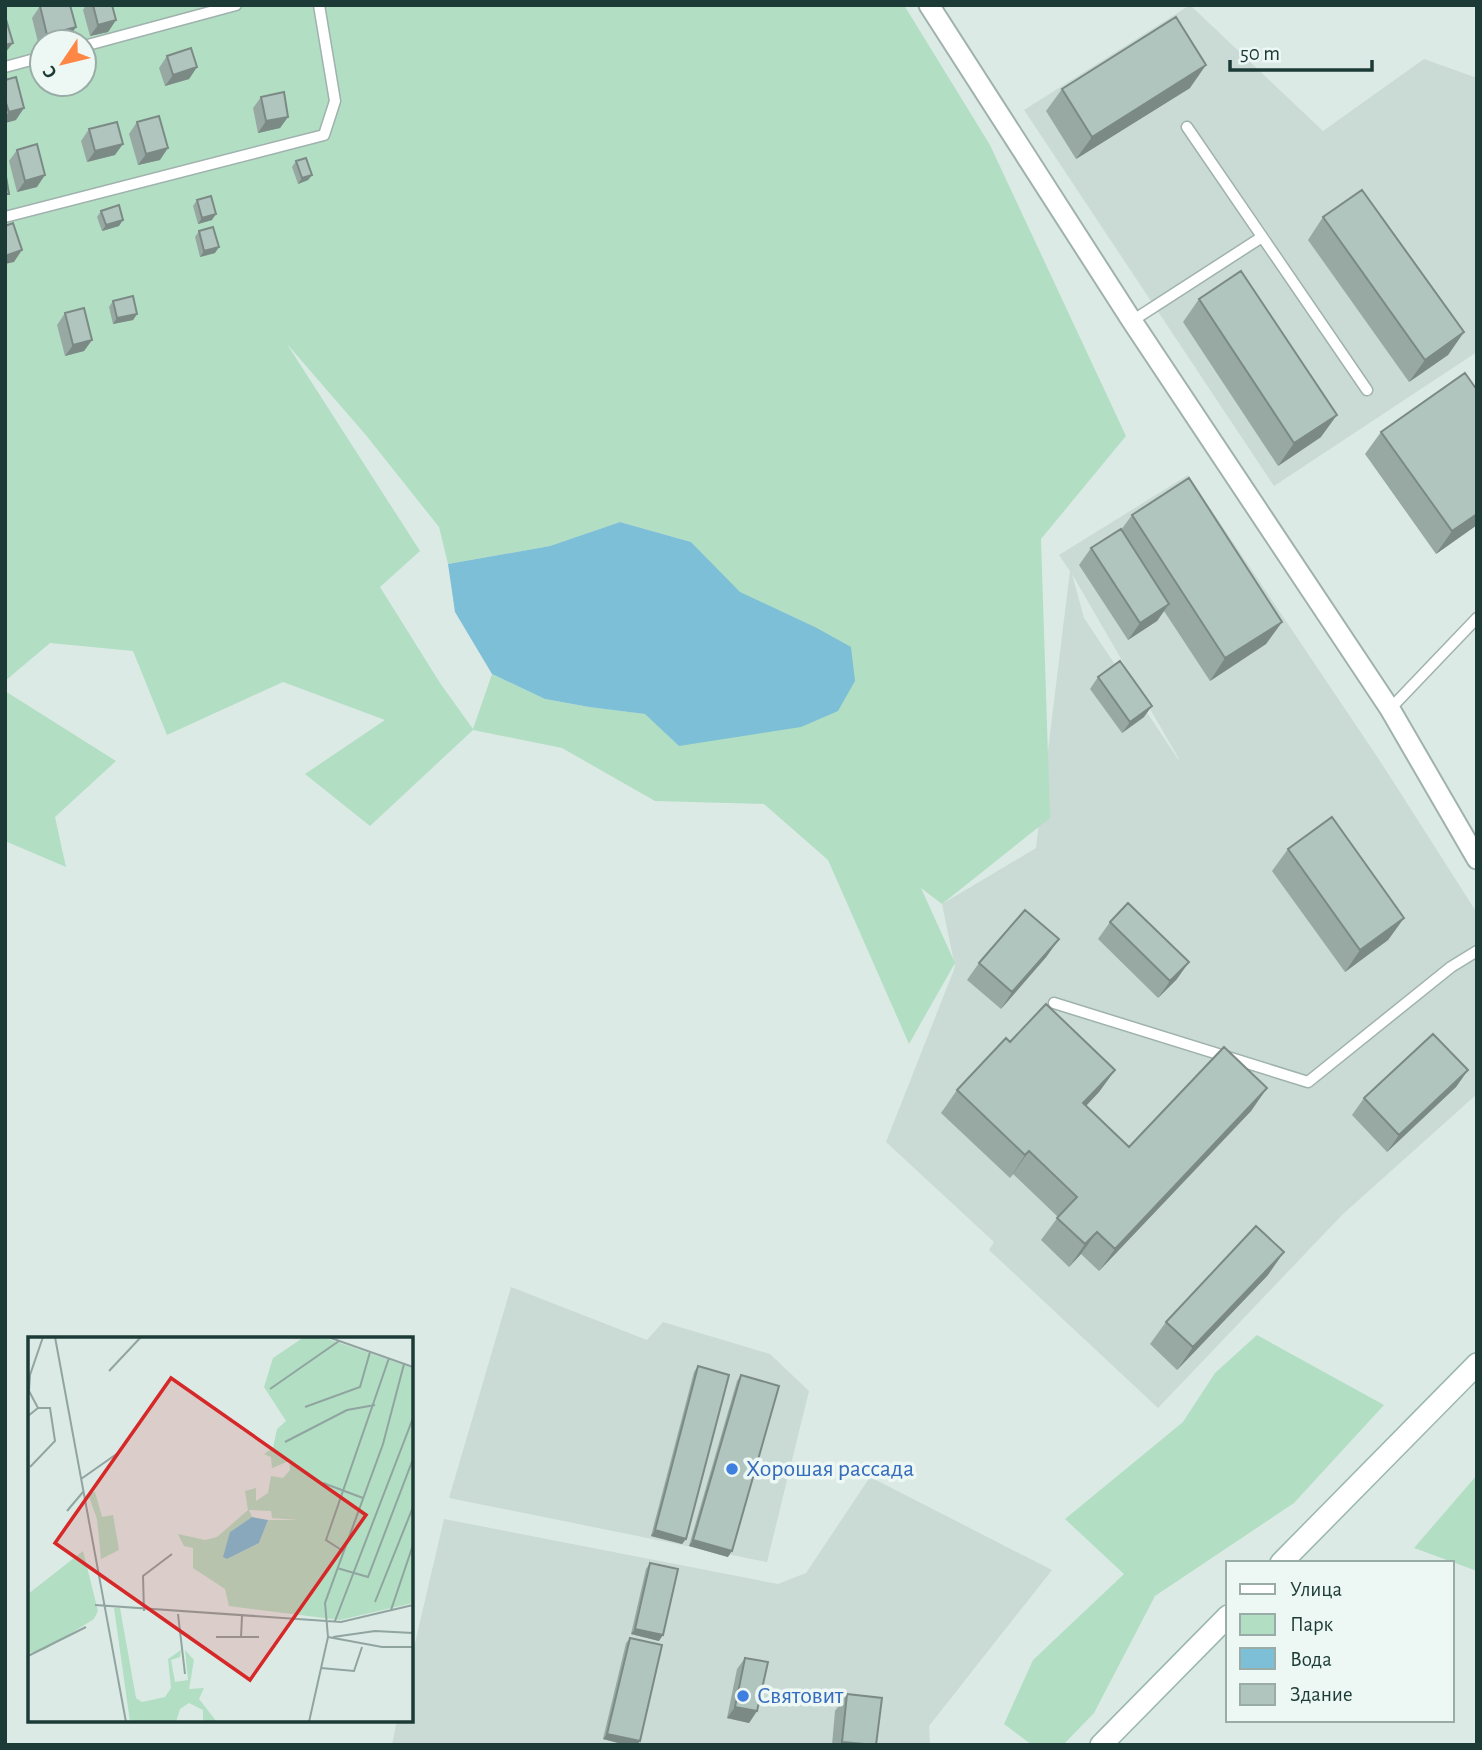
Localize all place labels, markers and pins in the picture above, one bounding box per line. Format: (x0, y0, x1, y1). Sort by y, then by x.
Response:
place label: Хорошая рассада (746, 1457, 914, 1481)
marker: Хорошая рассада (724, 1461, 740, 1477)
place label: Святовит (757, 1684, 844, 1708)
marker: Святовит (735, 1688, 751, 1704)

